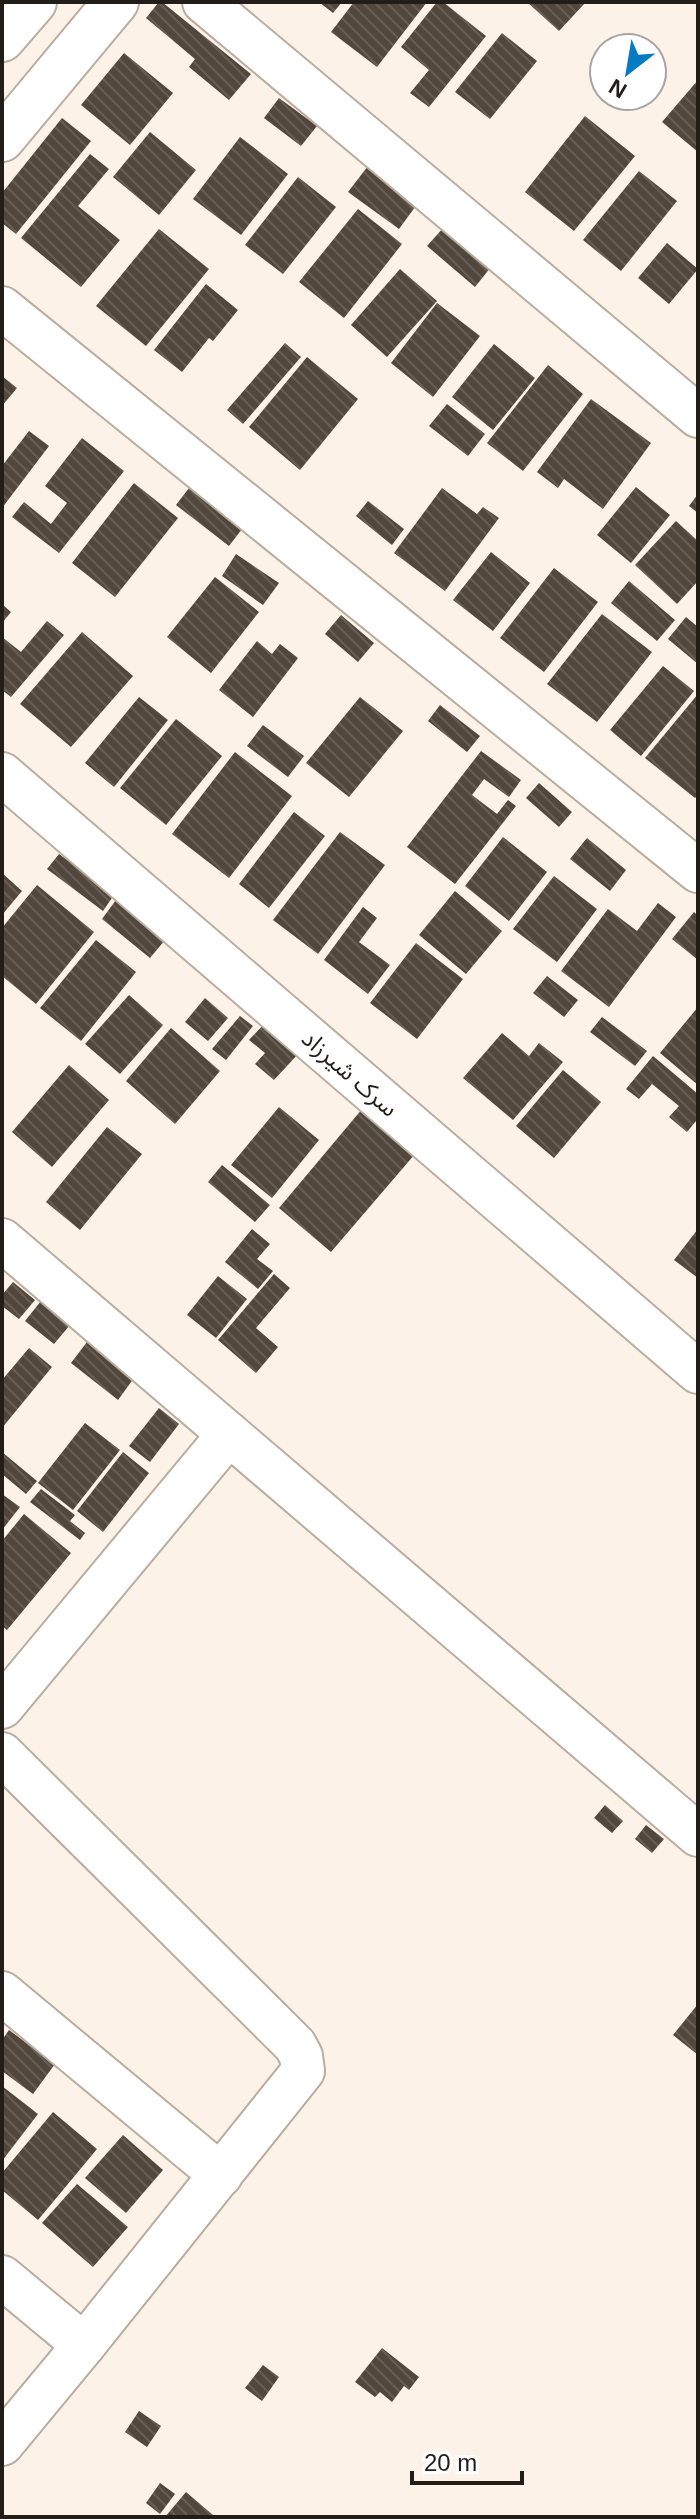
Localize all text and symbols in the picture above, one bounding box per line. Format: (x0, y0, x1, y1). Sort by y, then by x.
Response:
north arrow (588, 32, 668, 112)
text: N (605, 74, 631, 104)
street label: سرک شیرزاد (296, 1024, 403, 1123)
scale bar (412, 2435, 522, 2485)
text: 20 m (424, 2449, 477, 2476)

